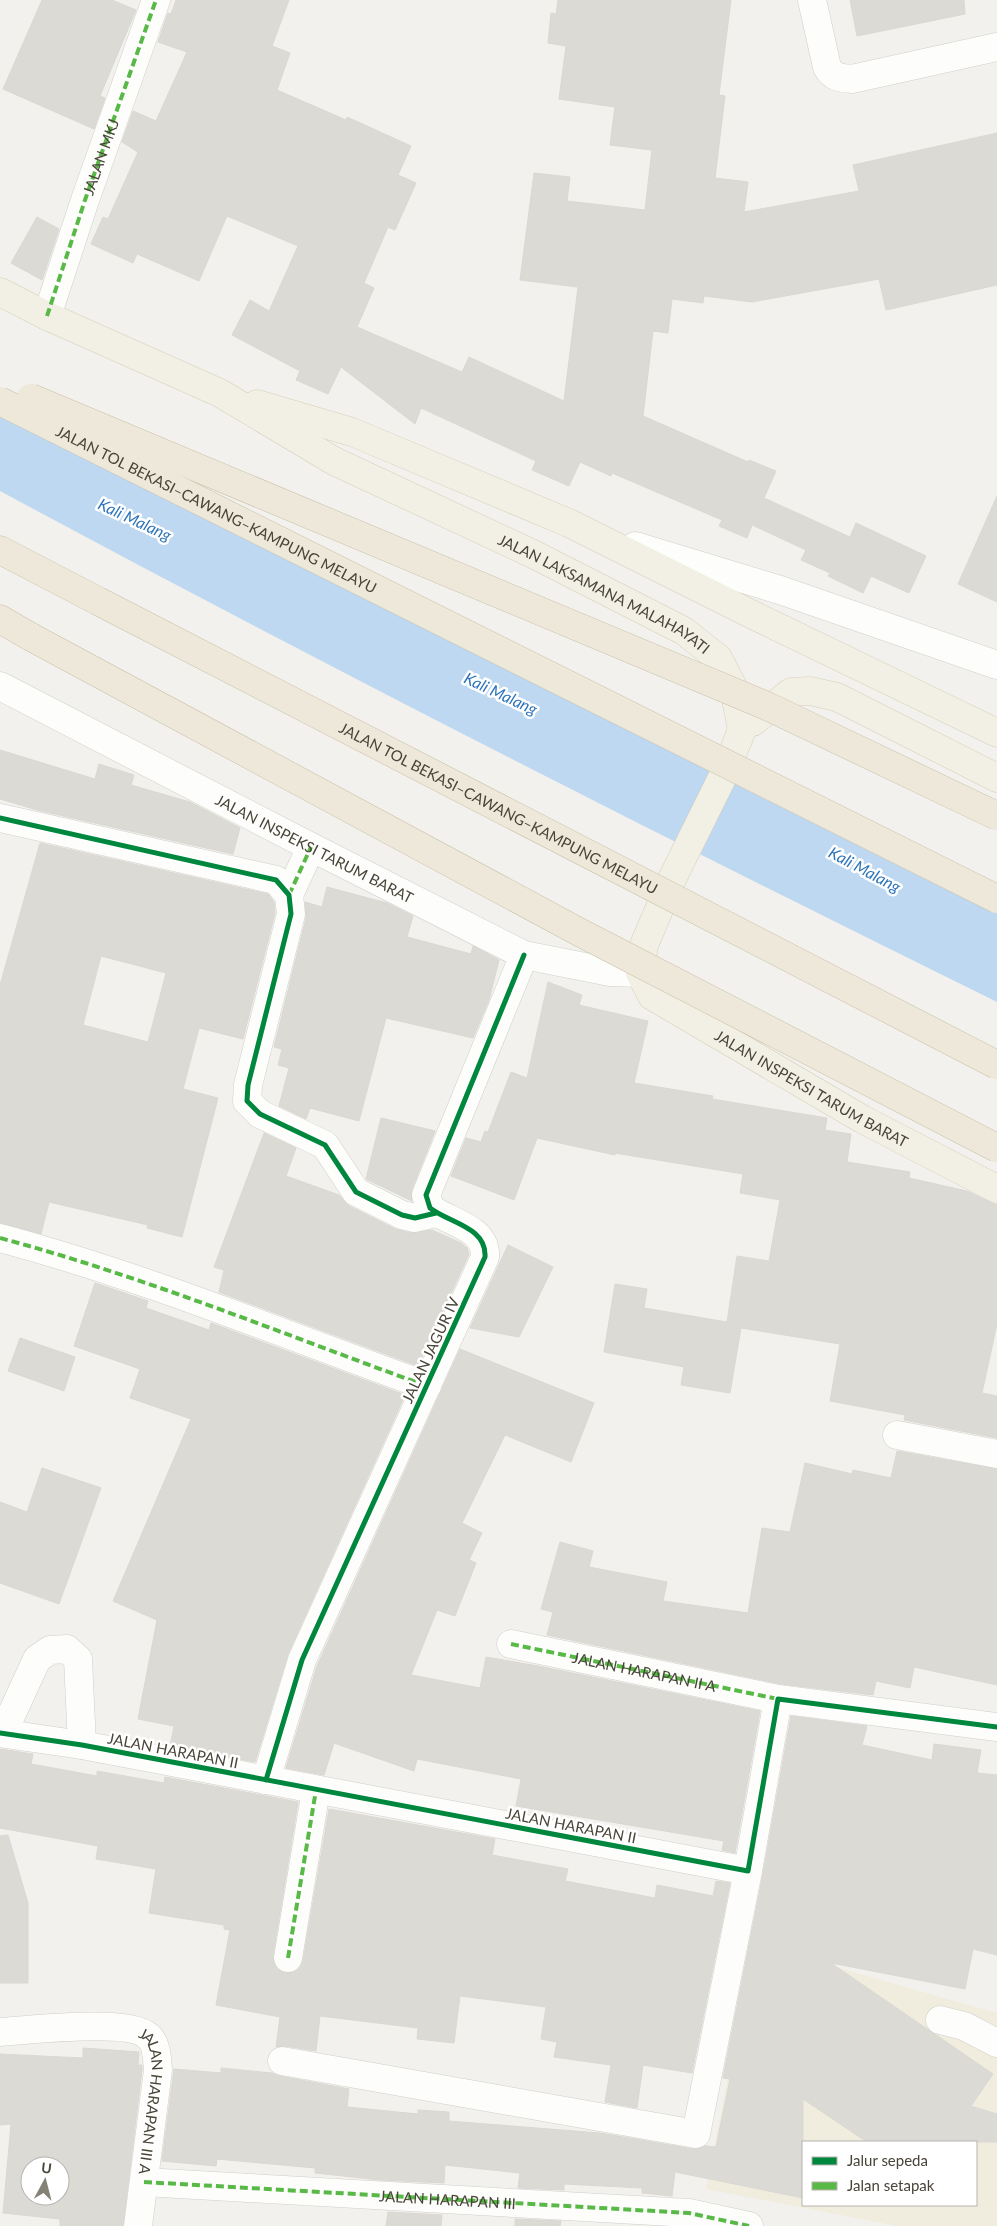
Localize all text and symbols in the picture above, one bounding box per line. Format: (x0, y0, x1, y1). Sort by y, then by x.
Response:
street label: JALAN MKJ (79, 116, 122, 197)
street label: JALAN TOL BEKASI–CAWANG–KAMPUNG MELAYU (53, 422, 380, 597)
water label: Kali Malang (95, 494, 175, 544)
street label: JALAN LAKSAMANA MALAHAYATI (495, 530, 714, 657)
water label: Kali Malang (461, 668, 541, 718)
street label: JALAN TOL BEKASI–CAWANG–KAMPUNG MELAYU (336, 718, 661, 897)
street label: JALAN INSPEKSI TARUM BARAT (213, 790, 417, 907)
water label: Kali Malang (826, 842, 904, 896)
street label: JALAN INSPEKSI TARUM BARAT (712, 1026, 912, 1151)
street label: JALAN JAGUR IV (398, 1293, 463, 1406)
street label: JALAN HARAPAN II A (571, 1648, 718, 1695)
street label: JALAN HARAPAN II (106, 1728, 240, 1772)
street label: JALAN HARAPAN II (504, 1803, 638, 1847)
street label: JALAN HARAPAN III A (136, 2024, 167, 2176)
legend (802, 2141, 977, 2206)
text: Jalur sepeda (847, 2151, 928, 2169)
north arrow (20, 2156, 70, 2206)
text: U (40, 2159, 53, 2177)
text: Jalan setapak (847, 2176, 935, 2194)
street label: JALAN HARAPAN III (379, 2186, 516, 2212)

